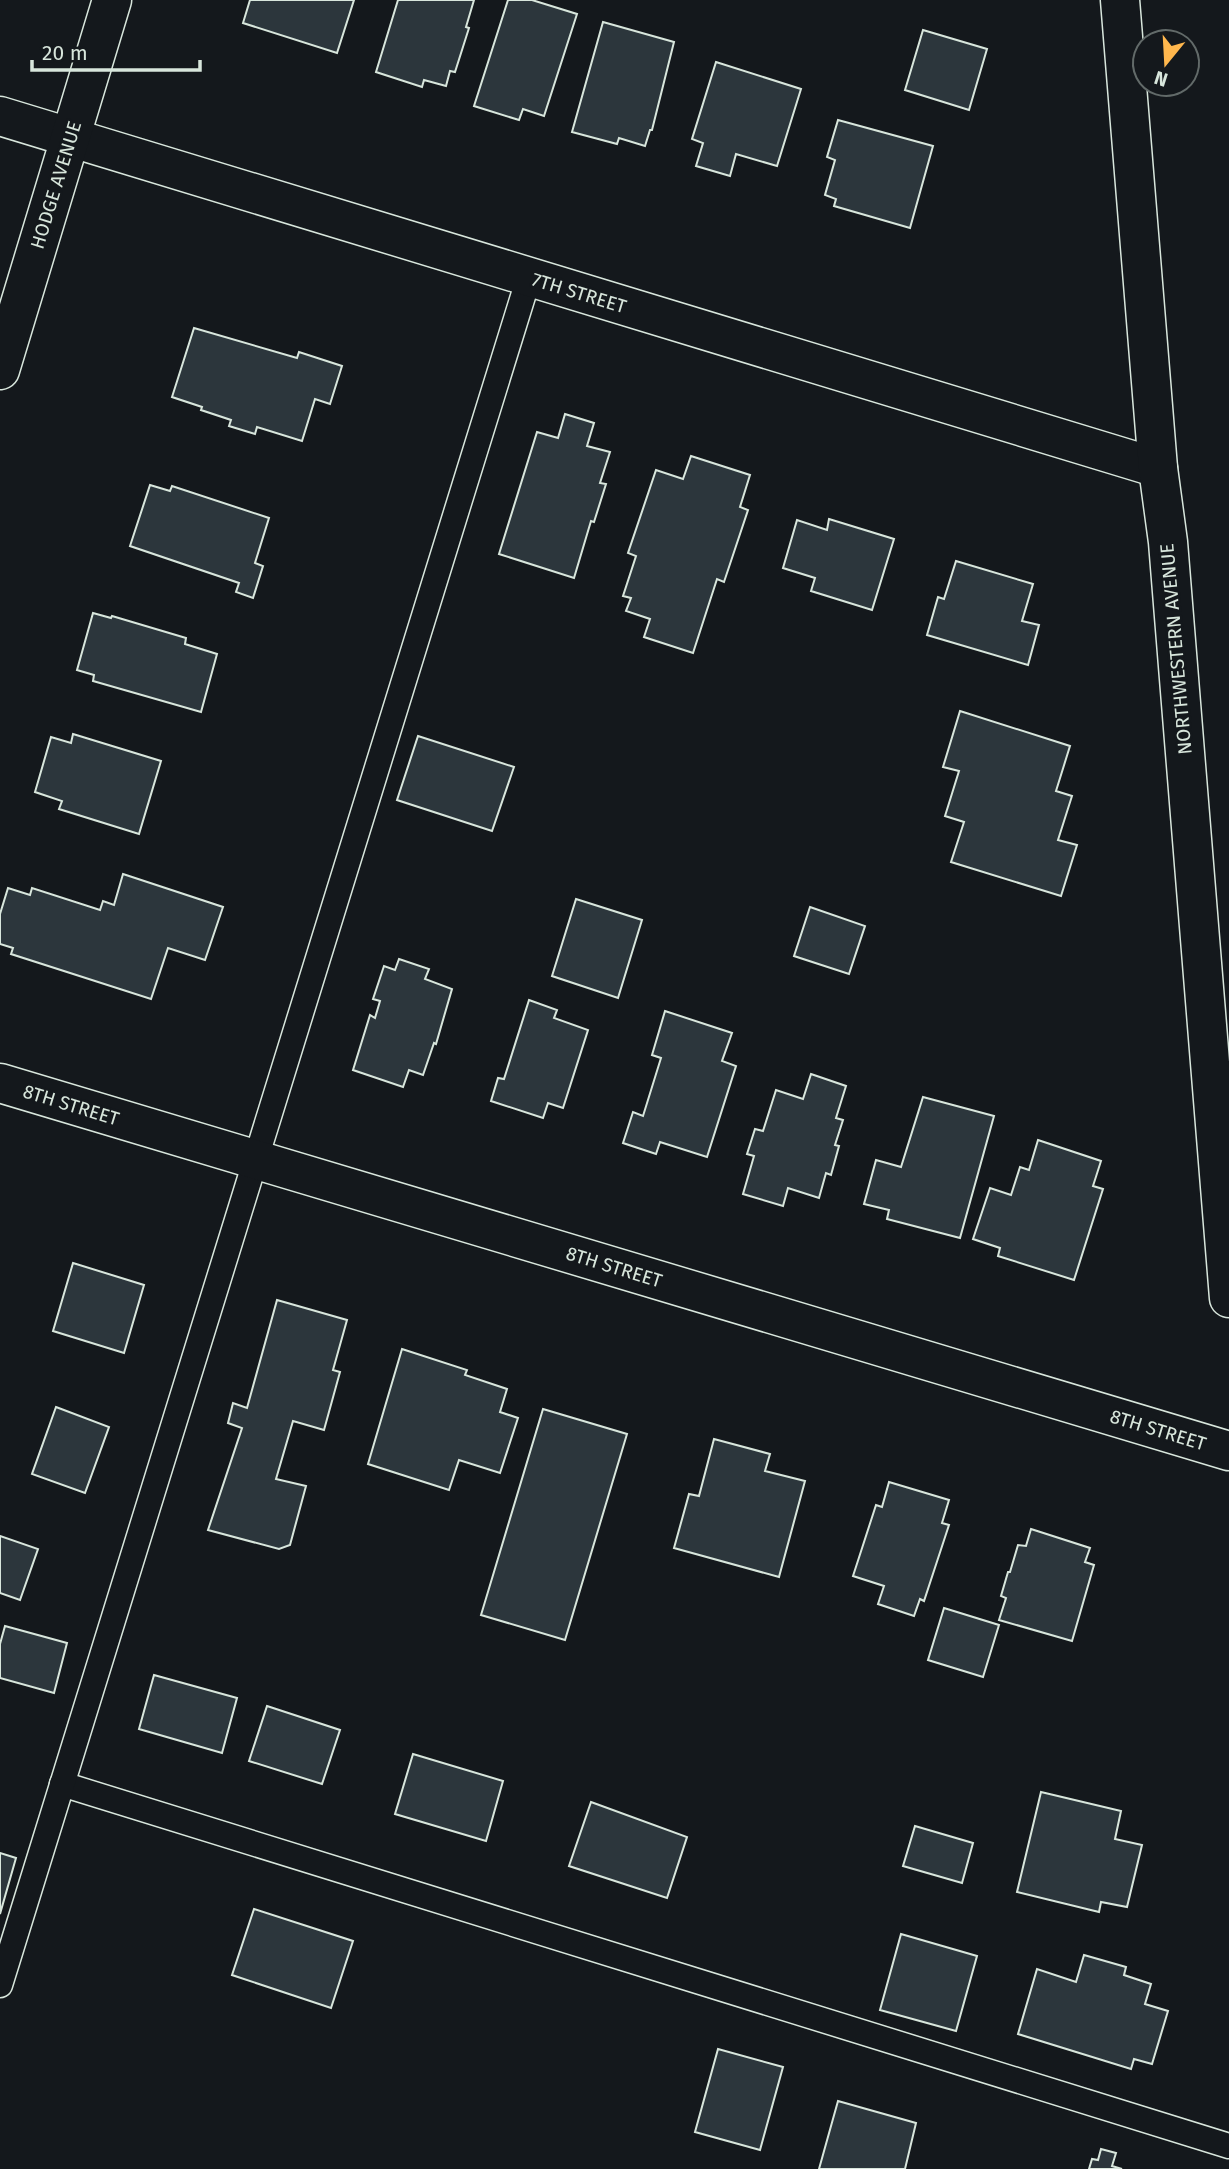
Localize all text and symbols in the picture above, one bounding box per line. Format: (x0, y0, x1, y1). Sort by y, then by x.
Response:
scale bar (32, 28, 200, 72)
north arrow (1131, 28, 1201, 98)
text: 20 m (42, 40, 88, 66)
text: N (1151, 66, 1170, 92)
street label: HODGE AVENUE (26, 118, 86, 252)
street label: 7TH STREET (529, 268, 629, 318)
street label: NORTHWESTERN AVENUE (1155, 542, 1197, 756)
street label: 8TH STREET (20, 1079, 122, 1131)
street label: 8TH STREET (563, 1241, 665, 1293)
street label: 8TH STREET (1107, 1404, 1209, 1456)

